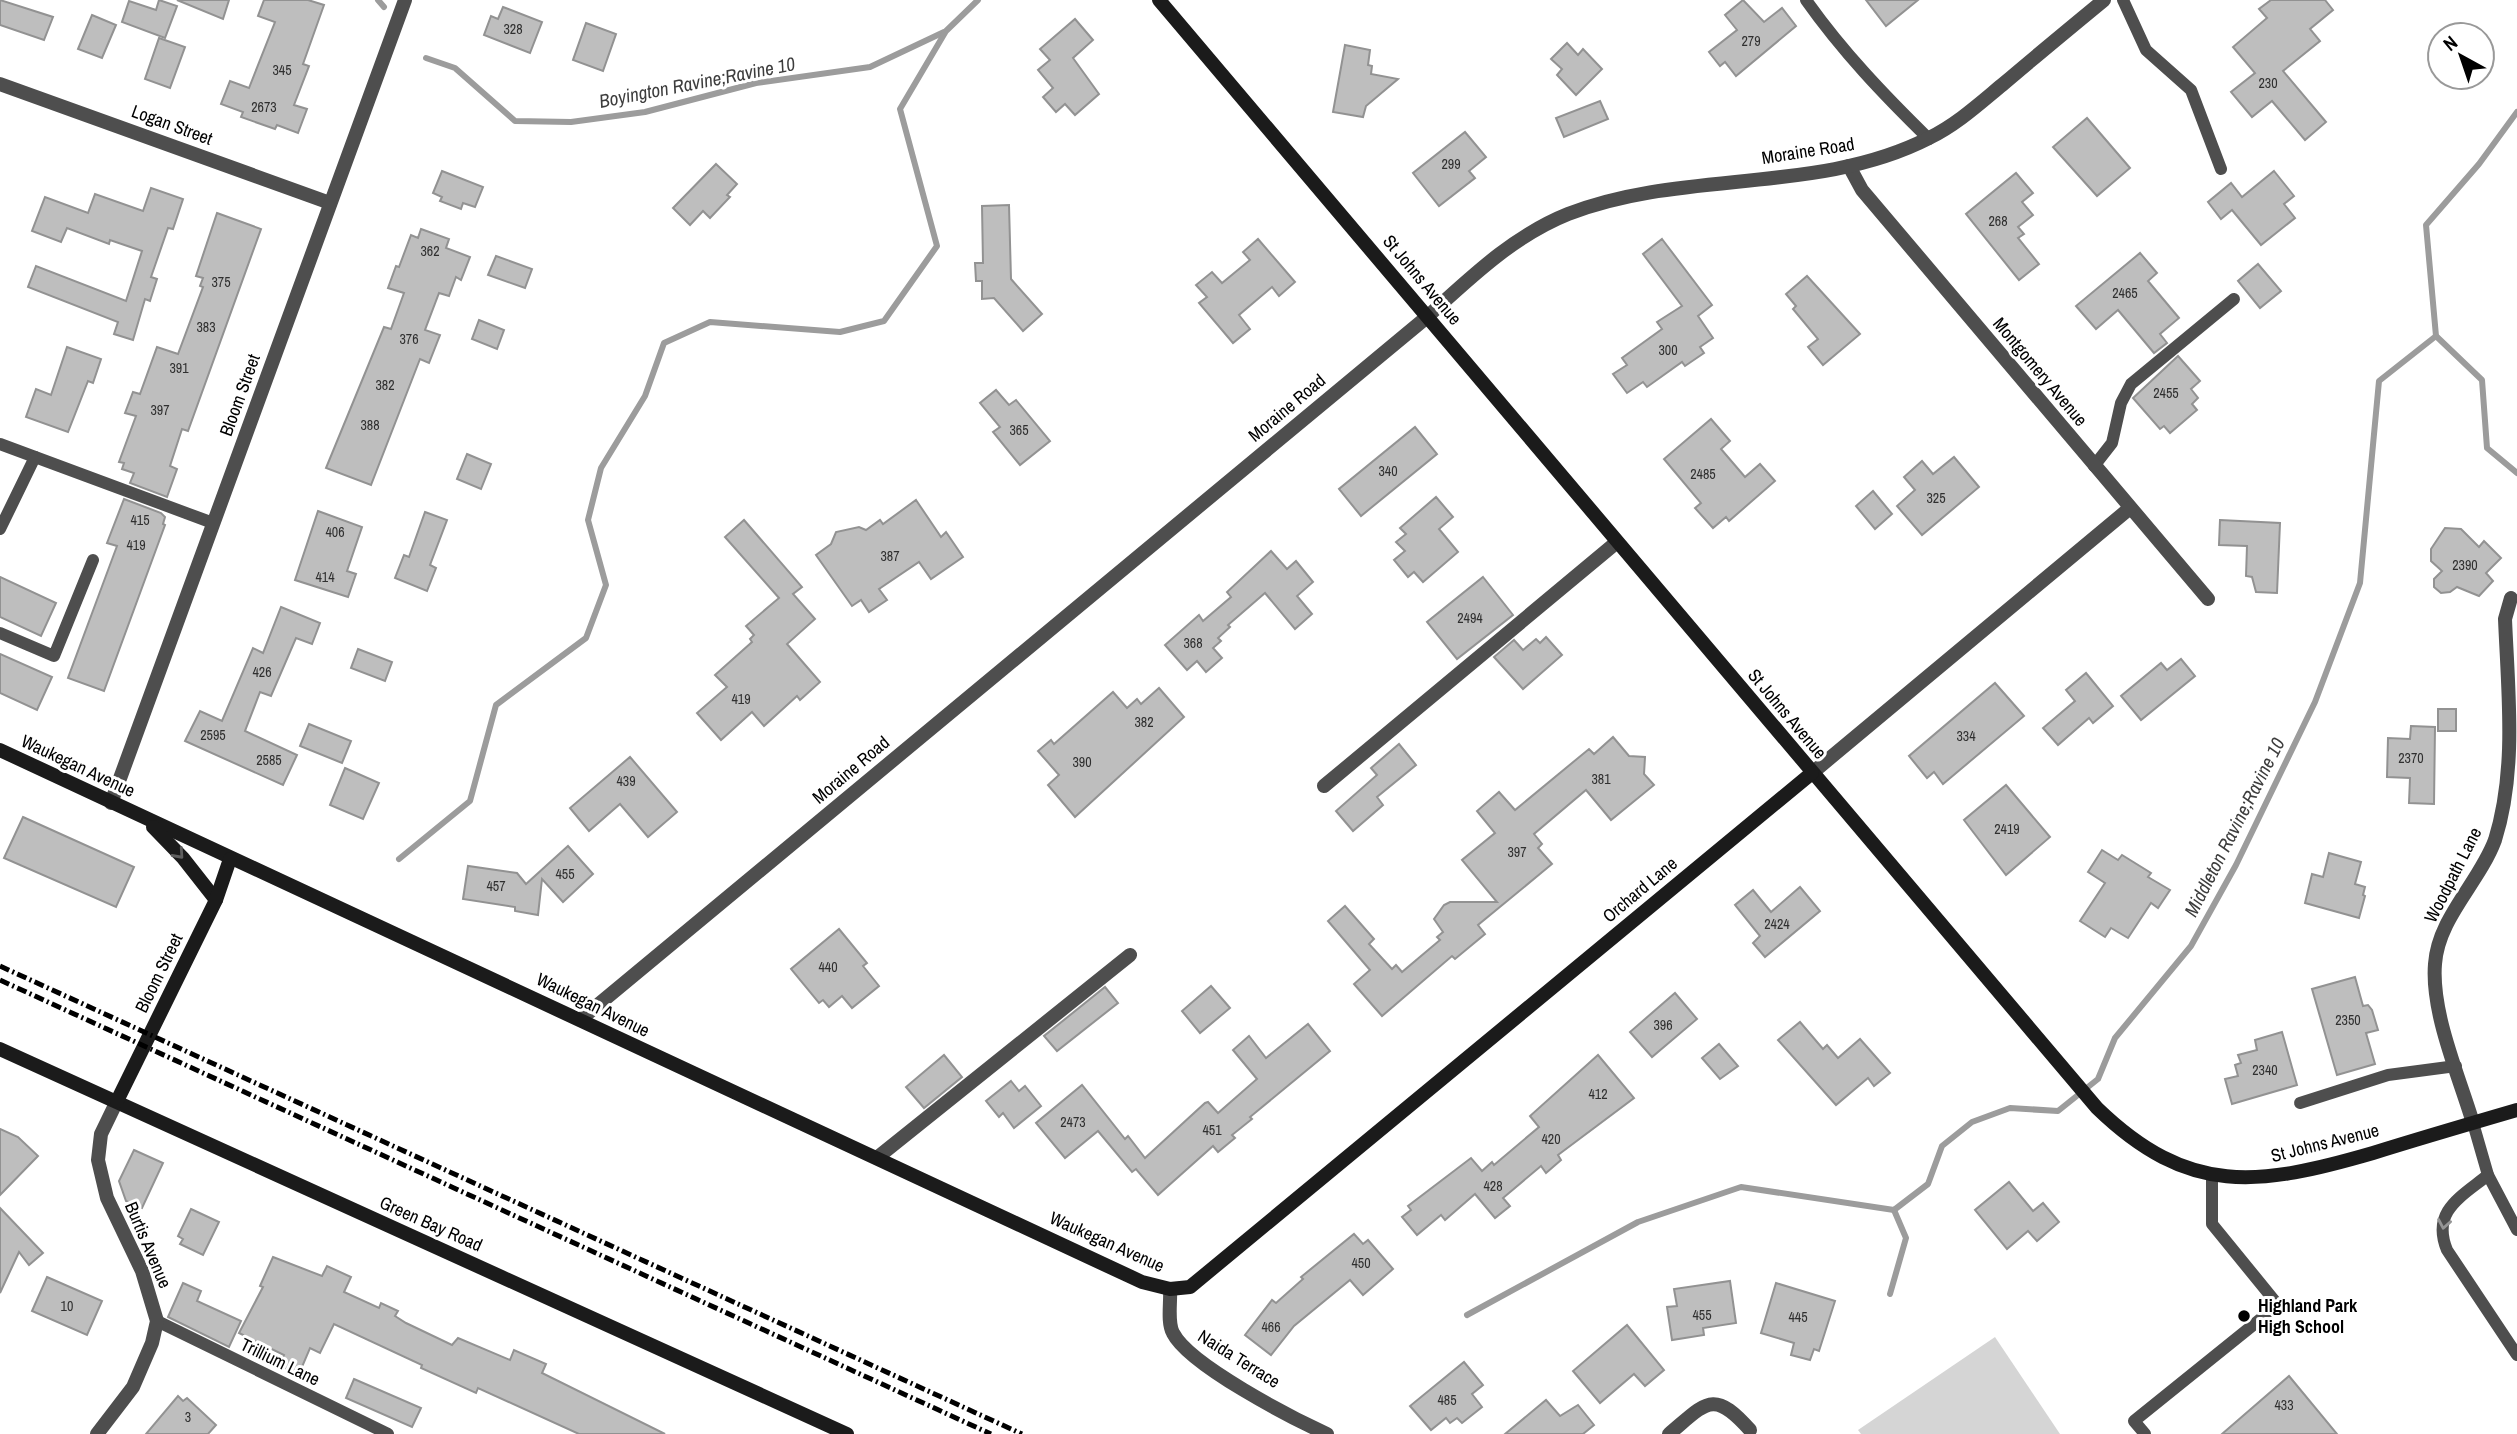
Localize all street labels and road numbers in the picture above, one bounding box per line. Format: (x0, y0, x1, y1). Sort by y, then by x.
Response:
street label: Logan Street (128, 98, 216, 151)
street label: Moraine Road (1760, 131, 1856, 170)
street label: St Johns Avenue (1377, 229, 1467, 330)
street label: Montgomery Avenue (1987, 312, 2093, 431)
street label: Bloom Street (213, 350, 266, 439)
street label: Moraine Road (1243, 368, 1331, 447)
street label: St Johns Avenue (1742, 663, 1832, 764)
street label: Waukegan Avenue (17, 728, 139, 803)
street label: Moraine Road (807, 730, 895, 809)
street label: Woodpath Lane (2418, 823, 2487, 927)
street label: Orchard Lane (1597, 851, 1682, 928)
street label: Bloom Street (129, 929, 188, 1017)
street label: Waukegan Avenue (532, 966, 654, 1043)
street label: St Johns Avenue (2268, 1117, 2382, 1168)
street label: Green Bay Road (376, 1190, 487, 1257)
street label: Burtis Avenue (119, 1198, 178, 1292)
street label: Waukegan Avenue (1046, 1205, 1169, 1278)
street label: Naida Terrace (1193, 1323, 1285, 1394)
street label: Trillium Lane (236, 1332, 324, 1392)

